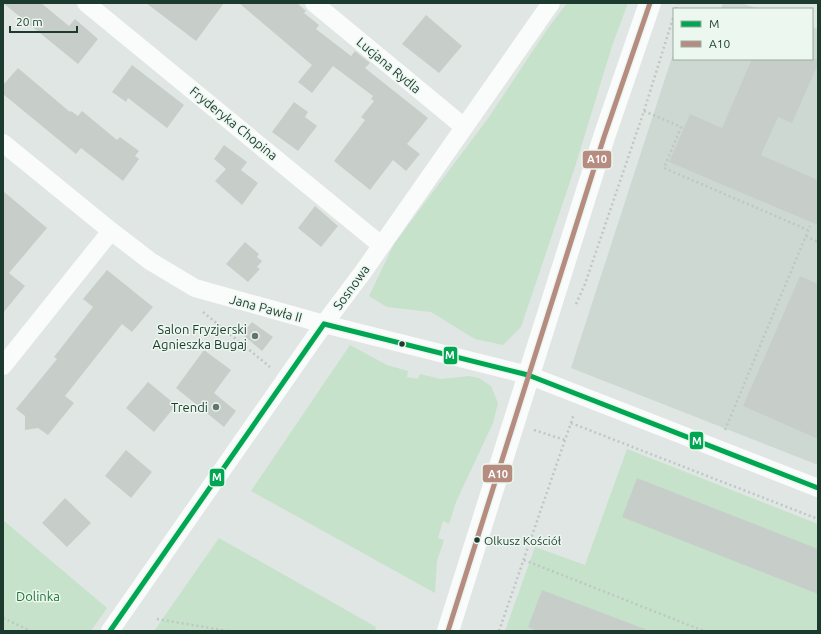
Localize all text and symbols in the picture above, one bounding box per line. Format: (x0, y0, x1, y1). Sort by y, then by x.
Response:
scale bar (10, 8, 77, 34)
legend (673, 8, 813, 60)
text: 20 m (16, 15, 43, 28)
text: M (709, 17, 719, 30)
street label: Lucjana Rydla (354, 34, 424, 96)
text: A10 (709, 37, 731, 50)
street label: Fryderyka Chopina (187, 83, 281, 163)
line badge: A10 (582, 150, 612, 169)
text: A10 (587, 153, 607, 165)
street label: Sosnowa (330, 262, 372, 312)
street label: Jana Pawła II (228, 292, 304, 324)
place label: Salon Fryzjerski Agnieszka Bugaj (153, 322, 247, 351)
marker: Salon Fryzjerski Agnieszka Bugaj (250, 331, 260, 341)
unlabelled marker (397, 339, 407, 349)
line badge: M (443, 346, 458, 365)
text: M (445, 349, 455, 361)
place label: Trendi (171, 400, 208, 414)
marker: Trendi (211, 402, 221, 412)
line badge: M (689, 431, 704, 450)
text: M (692, 435, 702, 447)
line badge: A10 (482, 464, 513, 483)
line badge: M (209, 468, 225, 487)
text: A10 (488, 468, 508, 480)
text: M (212, 471, 222, 483)
place label: Olkusz Kościół (484, 534, 562, 547)
marker: Olkusz Kościół (472, 535, 482, 545)
park label: Dolinka (16, 589, 60, 603)

